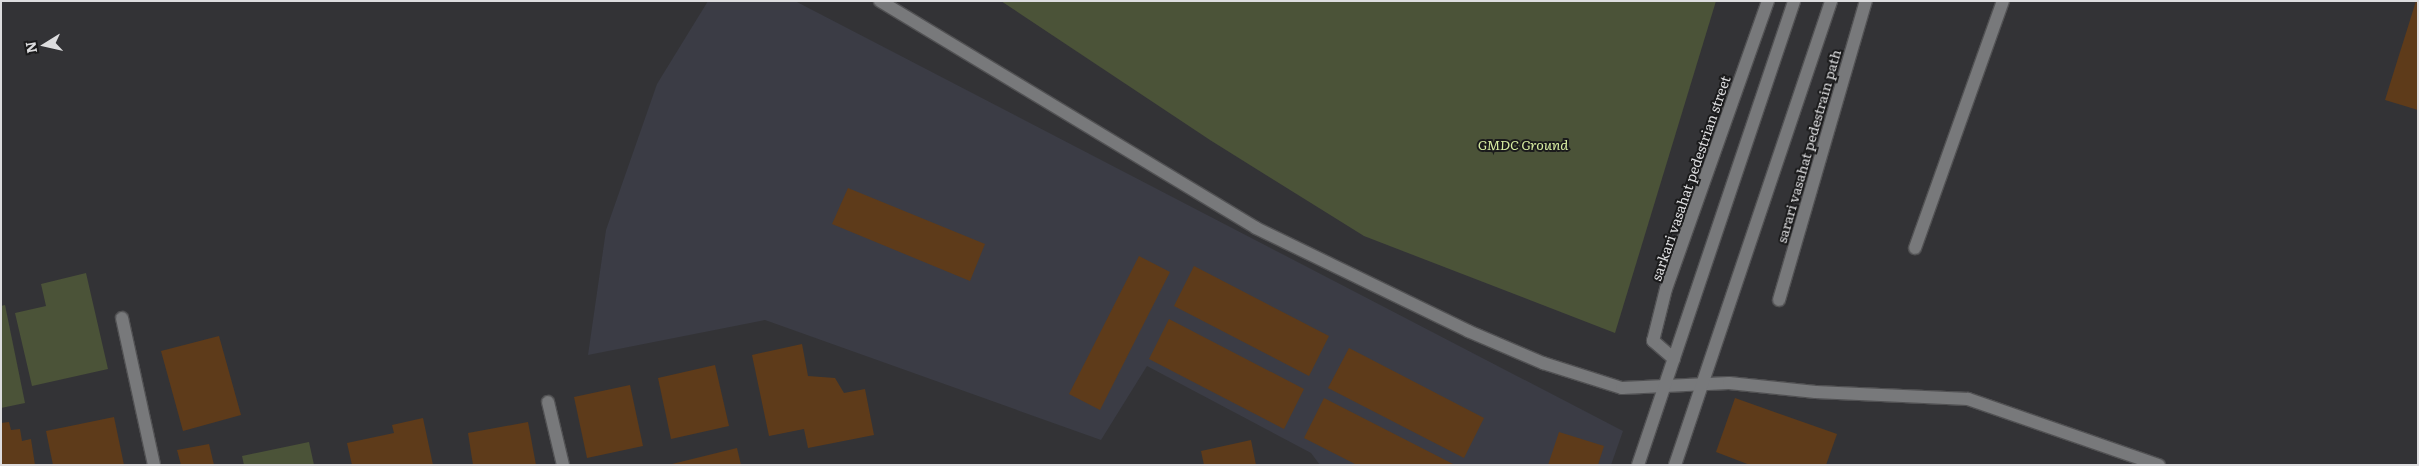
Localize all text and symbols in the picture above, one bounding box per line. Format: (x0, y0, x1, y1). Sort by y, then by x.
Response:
north arrow (20, 20, 70, 70)
text: N (19, 40, 41, 55)
street label: sarari vasahat pedestrain path (1772, 47, 1844, 245)
street label: sarkari vasahat pedestrian street (1647, 73, 1733, 283)
park label: GMDC Ground (1478, 136, 1568, 152)

